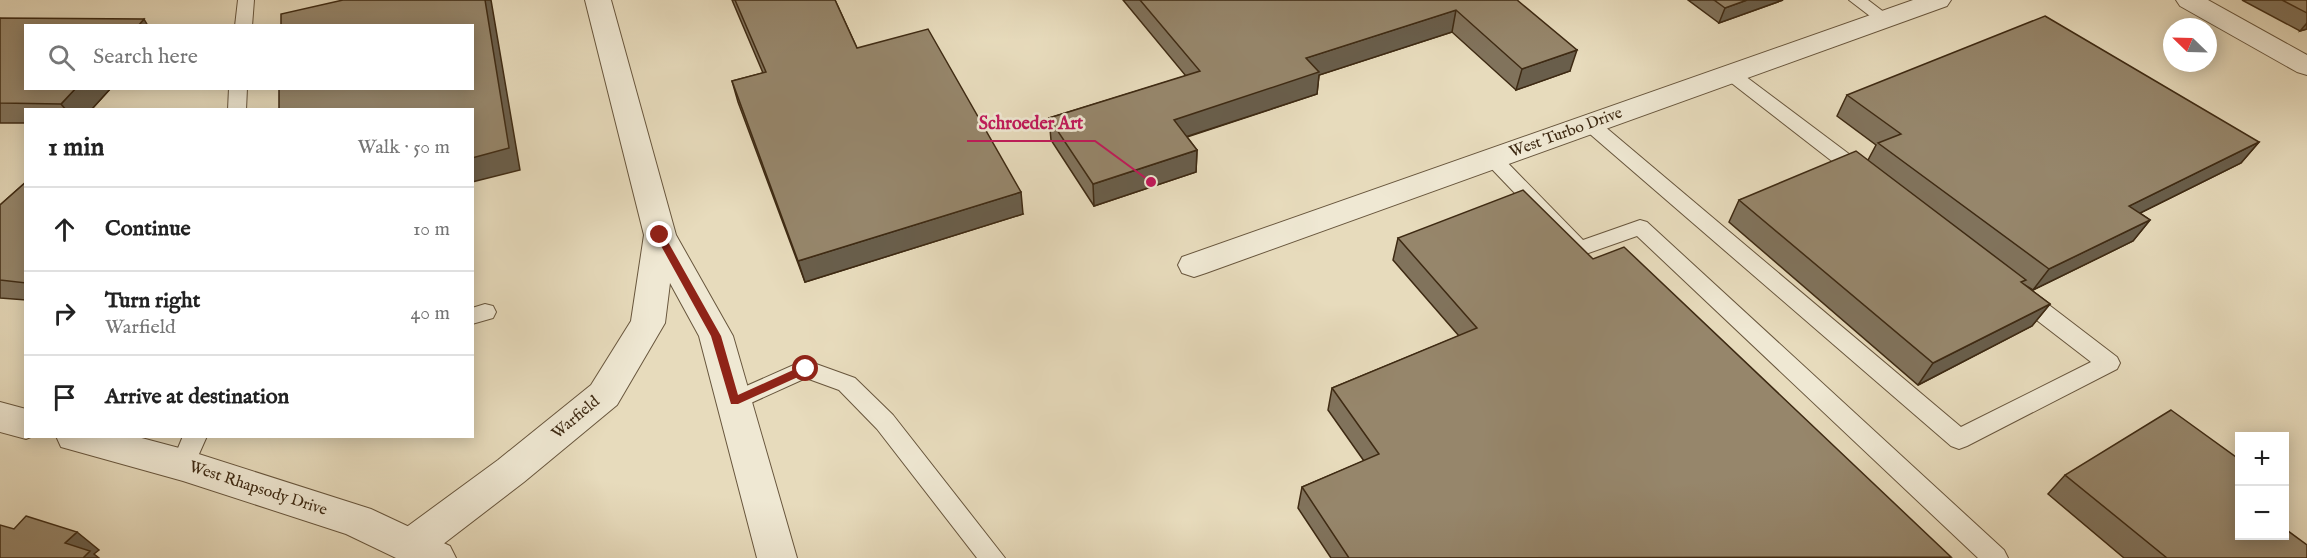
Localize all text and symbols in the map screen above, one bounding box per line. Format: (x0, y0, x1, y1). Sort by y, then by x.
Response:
north arrow (2163, 18, 2217, 72)
search box (24, 24, 474, 90)
icon: search (45, 41, 78, 74)
text: Search here (93, 43, 198, 71)
street label: West Turbo Drive (1507, 103, 1625, 163)
callout: Schroeder Art (967, 105, 1095, 141)
text: Schroeder Art (979, 113, 1084, 136)
text: 1 min (48, 131, 104, 164)
text: Walk · 50 m (357, 135, 450, 160)
icon: ahead (48, 213, 81, 246)
text: Continue (105, 215, 191, 243)
text: 10 m (413, 217, 450, 242)
route end (646, 221, 672, 247)
text: Turn right (105, 287, 200, 315)
icon: right (48, 297, 81, 330)
text: 40 m (411, 301, 450, 326)
text: Warfield (105, 315, 176, 340)
route start (792, 355, 818, 381)
icon: arrive (48, 381, 81, 414)
text: Arrive at destination (105, 383, 289, 411)
street label: Warfield (548, 392, 604, 444)
map controls (2235, 432, 2289, 540)
button: + (2235, 432, 2289, 486)
street label: West Rhapsody Drive (186, 457, 330, 521)
button: − (2235, 486, 2289, 540)

